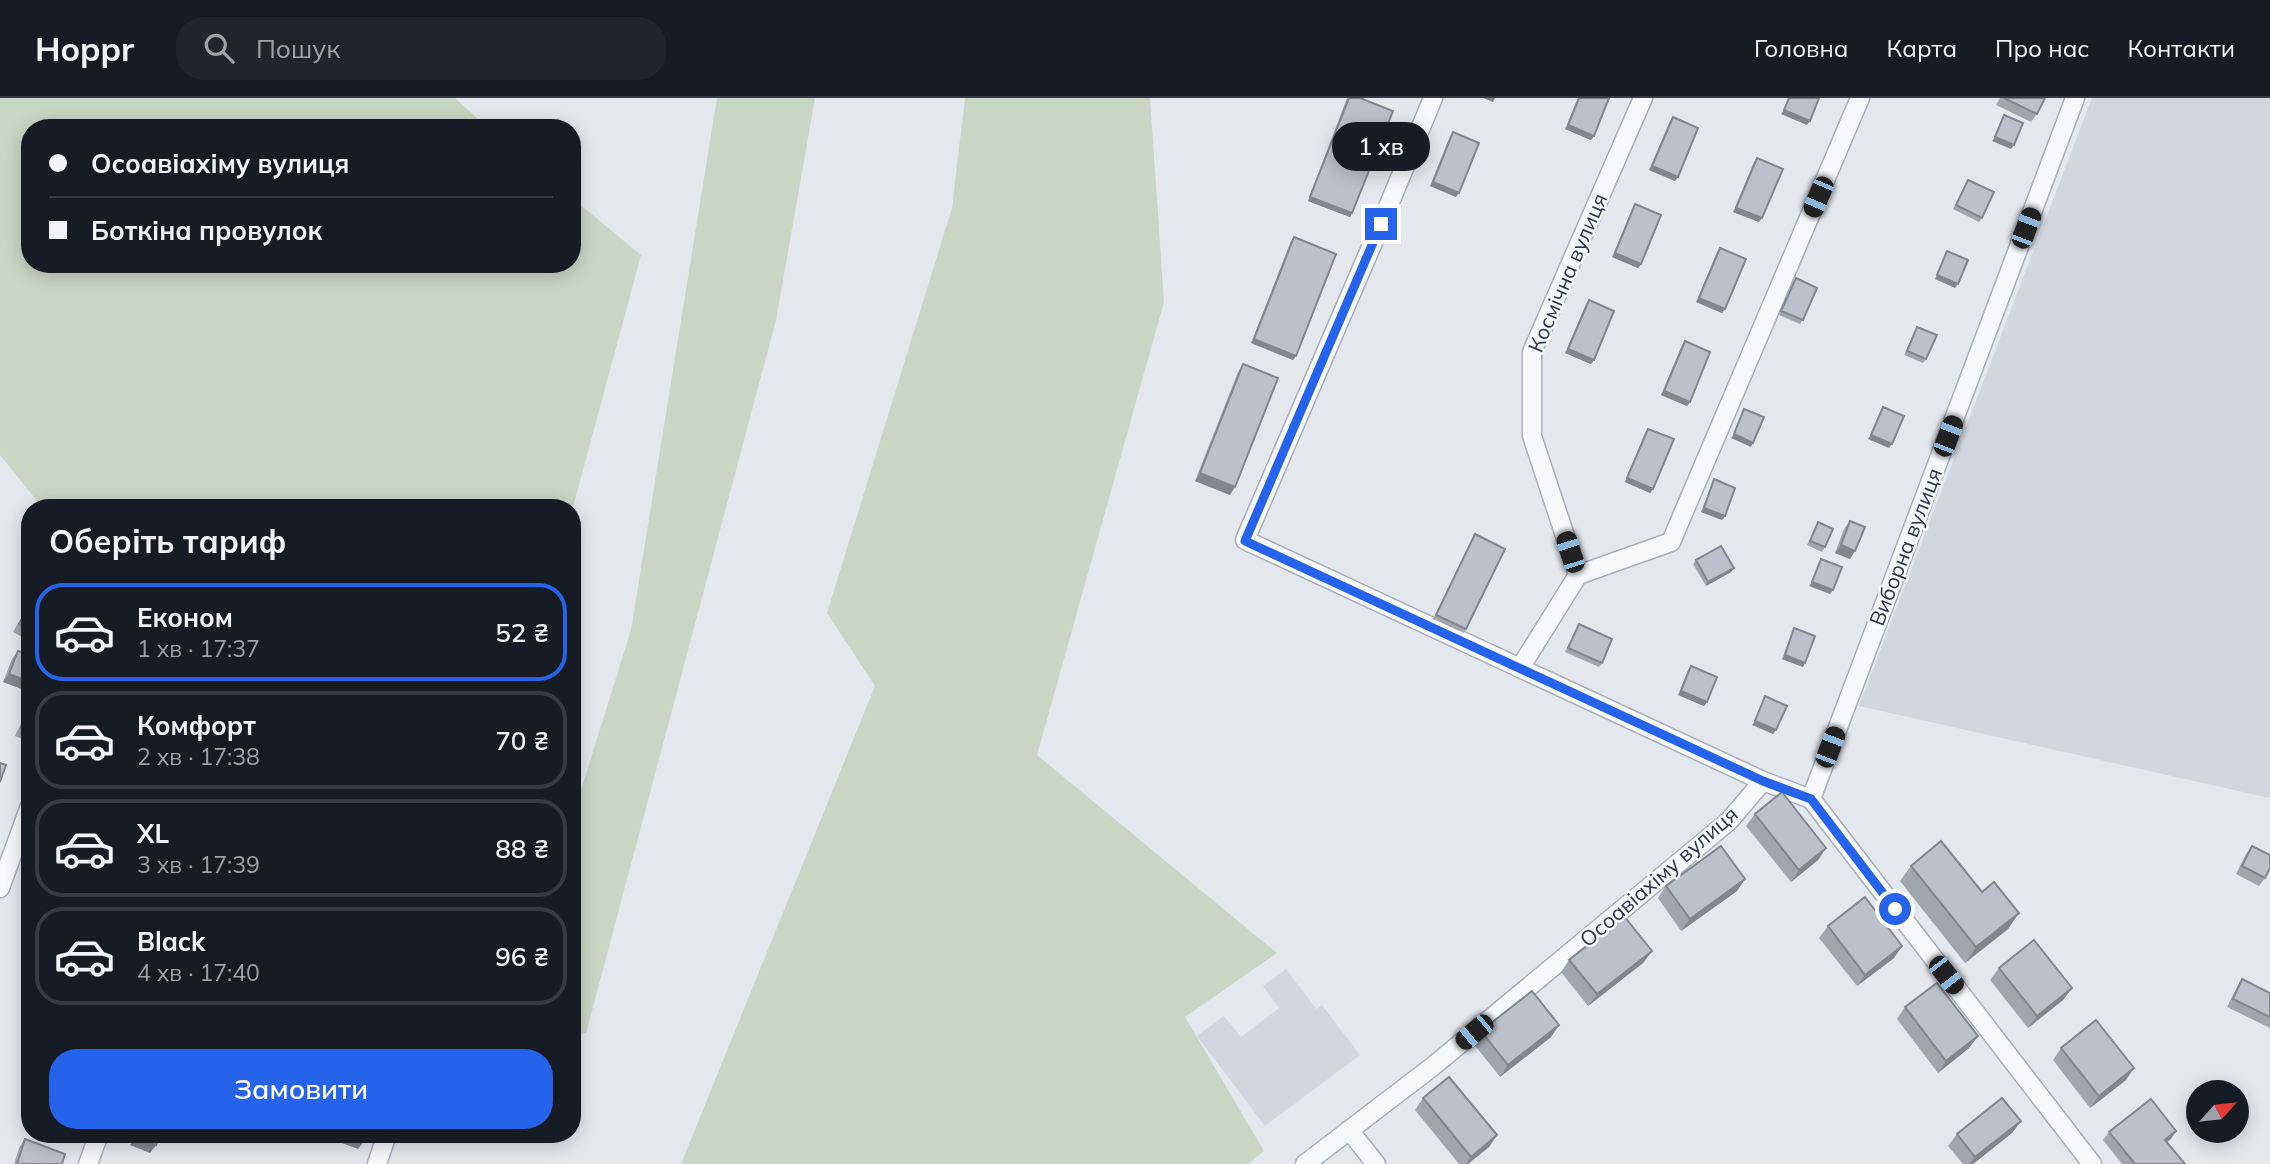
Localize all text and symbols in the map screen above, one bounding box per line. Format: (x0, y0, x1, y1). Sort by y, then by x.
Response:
search box (176, 17, 666, 80)
text: Hoppr (35, 28, 134, 69)
icon: search (200, 29, 238, 67)
text: Пошук (256, 32, 340, 65)
text: Головна (1754, 33, 1848, 63)
text: Карта (1886, 33, 1957, 63)
text: Про нас (1995, 33, 2089, 63)
text: Контакти (2127, 33, 2235, 63)
callout: 1 хв (1332, 122, 1430, 172)
text: 1 хв (1358, 132, 1404, 161)
text: Осоавіахіму вулиця (91, 147, 349, 180)
car (1801, 174, 1836, 220)
street label: Космічна вулиця (1522, 189, 1612, 356)
car (2009, 205, 2044, 251)
route end (1365, 208, 1397, 240)
text: Боткіна провулок (91, 214, 322, 247)
car (1931, 413, 1966, 459)
street label: Виборна вулиця (1863, 464, 1947, 629)
text: Оберіть тариф (49, 521, 286, 561)
car (1554, 529, 1587, 575)
icon: car (53, 601, 116, 664)
text: Економ (137, 601, 233, 634)
text: 52 ₴ (495, 616, 549, 649)
text: 1 хв · 17:37 (137, 634, 260, 663)
icon: car (53, 709, 116, 772)
text: Комфорт (137, 709, 256, 742)
text: 70 ₴ (495, 724, 549, 757)
car (1813, 724, 1848, 770)
text: 2 хв · 17:38 (137, 742, 260, 771)
street label: Осоавіахіму вулиця (1574, 801, 1743, 952)
icon: car (53, 817, 116, 880)
text: XL (137, 817, 169, 850)
text: 88 ₴ (495, 832, 549, 865)
text: 3 хв · 17:39 (137, 850, 260, 879)
route start (1879, 893, 1911, 925)
icon: car (53, 925, 116, 988)
text: Black (137, 925, 205, 958)
text: 96 ₴ (495, 940, 549, 973)
car (1925, 952, 1968, 998)
text: 4 хв · 17:40 (137, 958, 260, 987)
car (1452, 1010, 1497, 1054)
button: Замовити (49, 1049, 553, 1129)
north arrow (2186, 1080, 2249, 1143)
map controls (2186, 1080, 2249, 1143)

